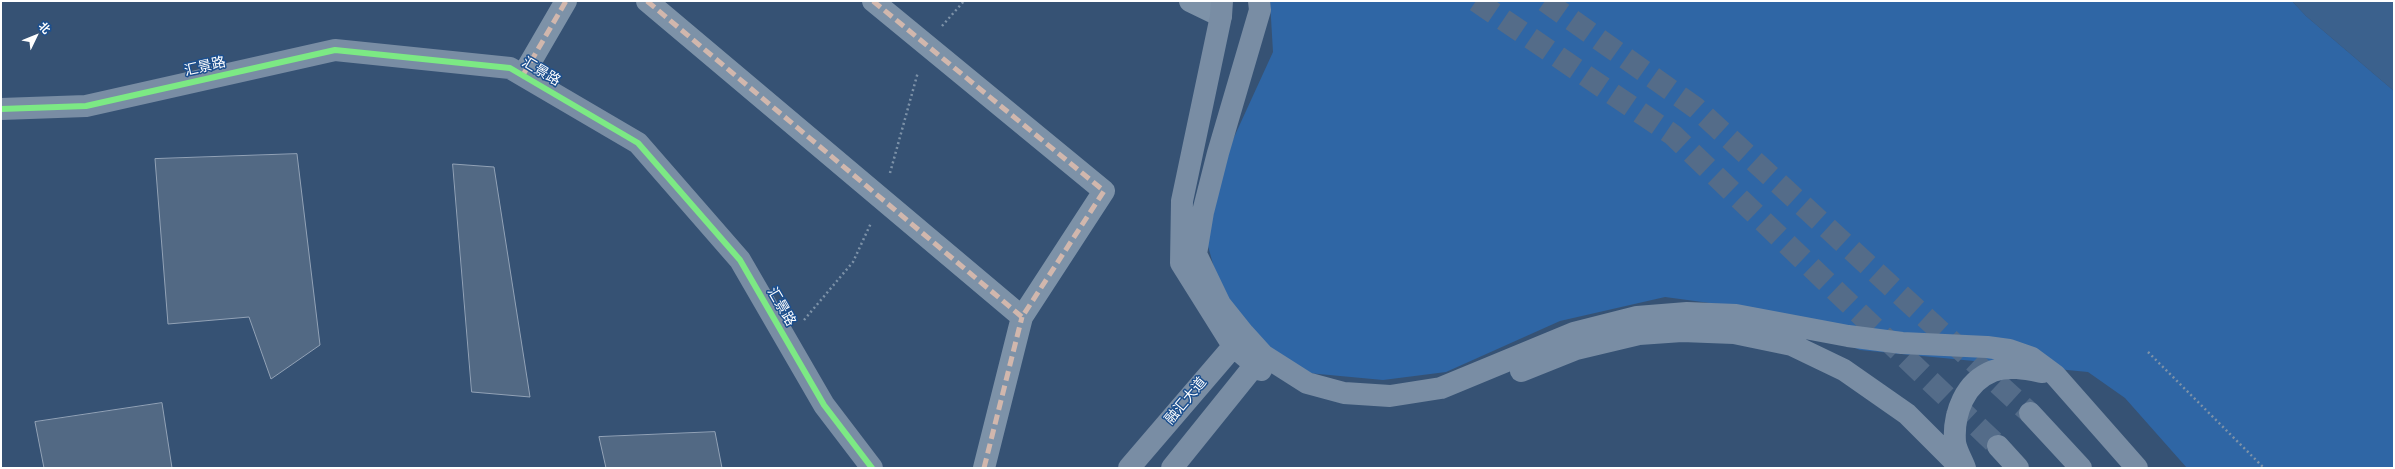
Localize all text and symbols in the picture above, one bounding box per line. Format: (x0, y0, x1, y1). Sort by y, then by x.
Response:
north arrow (16, 16, 56, 56)
text: 北 (36, 19, 54, 37)
street label: 汇景路 (183, 54, 227, 80)
street label: 汇景路 (519, 54, 563, 90)
street label: 汇景路 (763, 285, 799, 329)
street label: 融汇大道 (1162, 374, 1210, 428)

